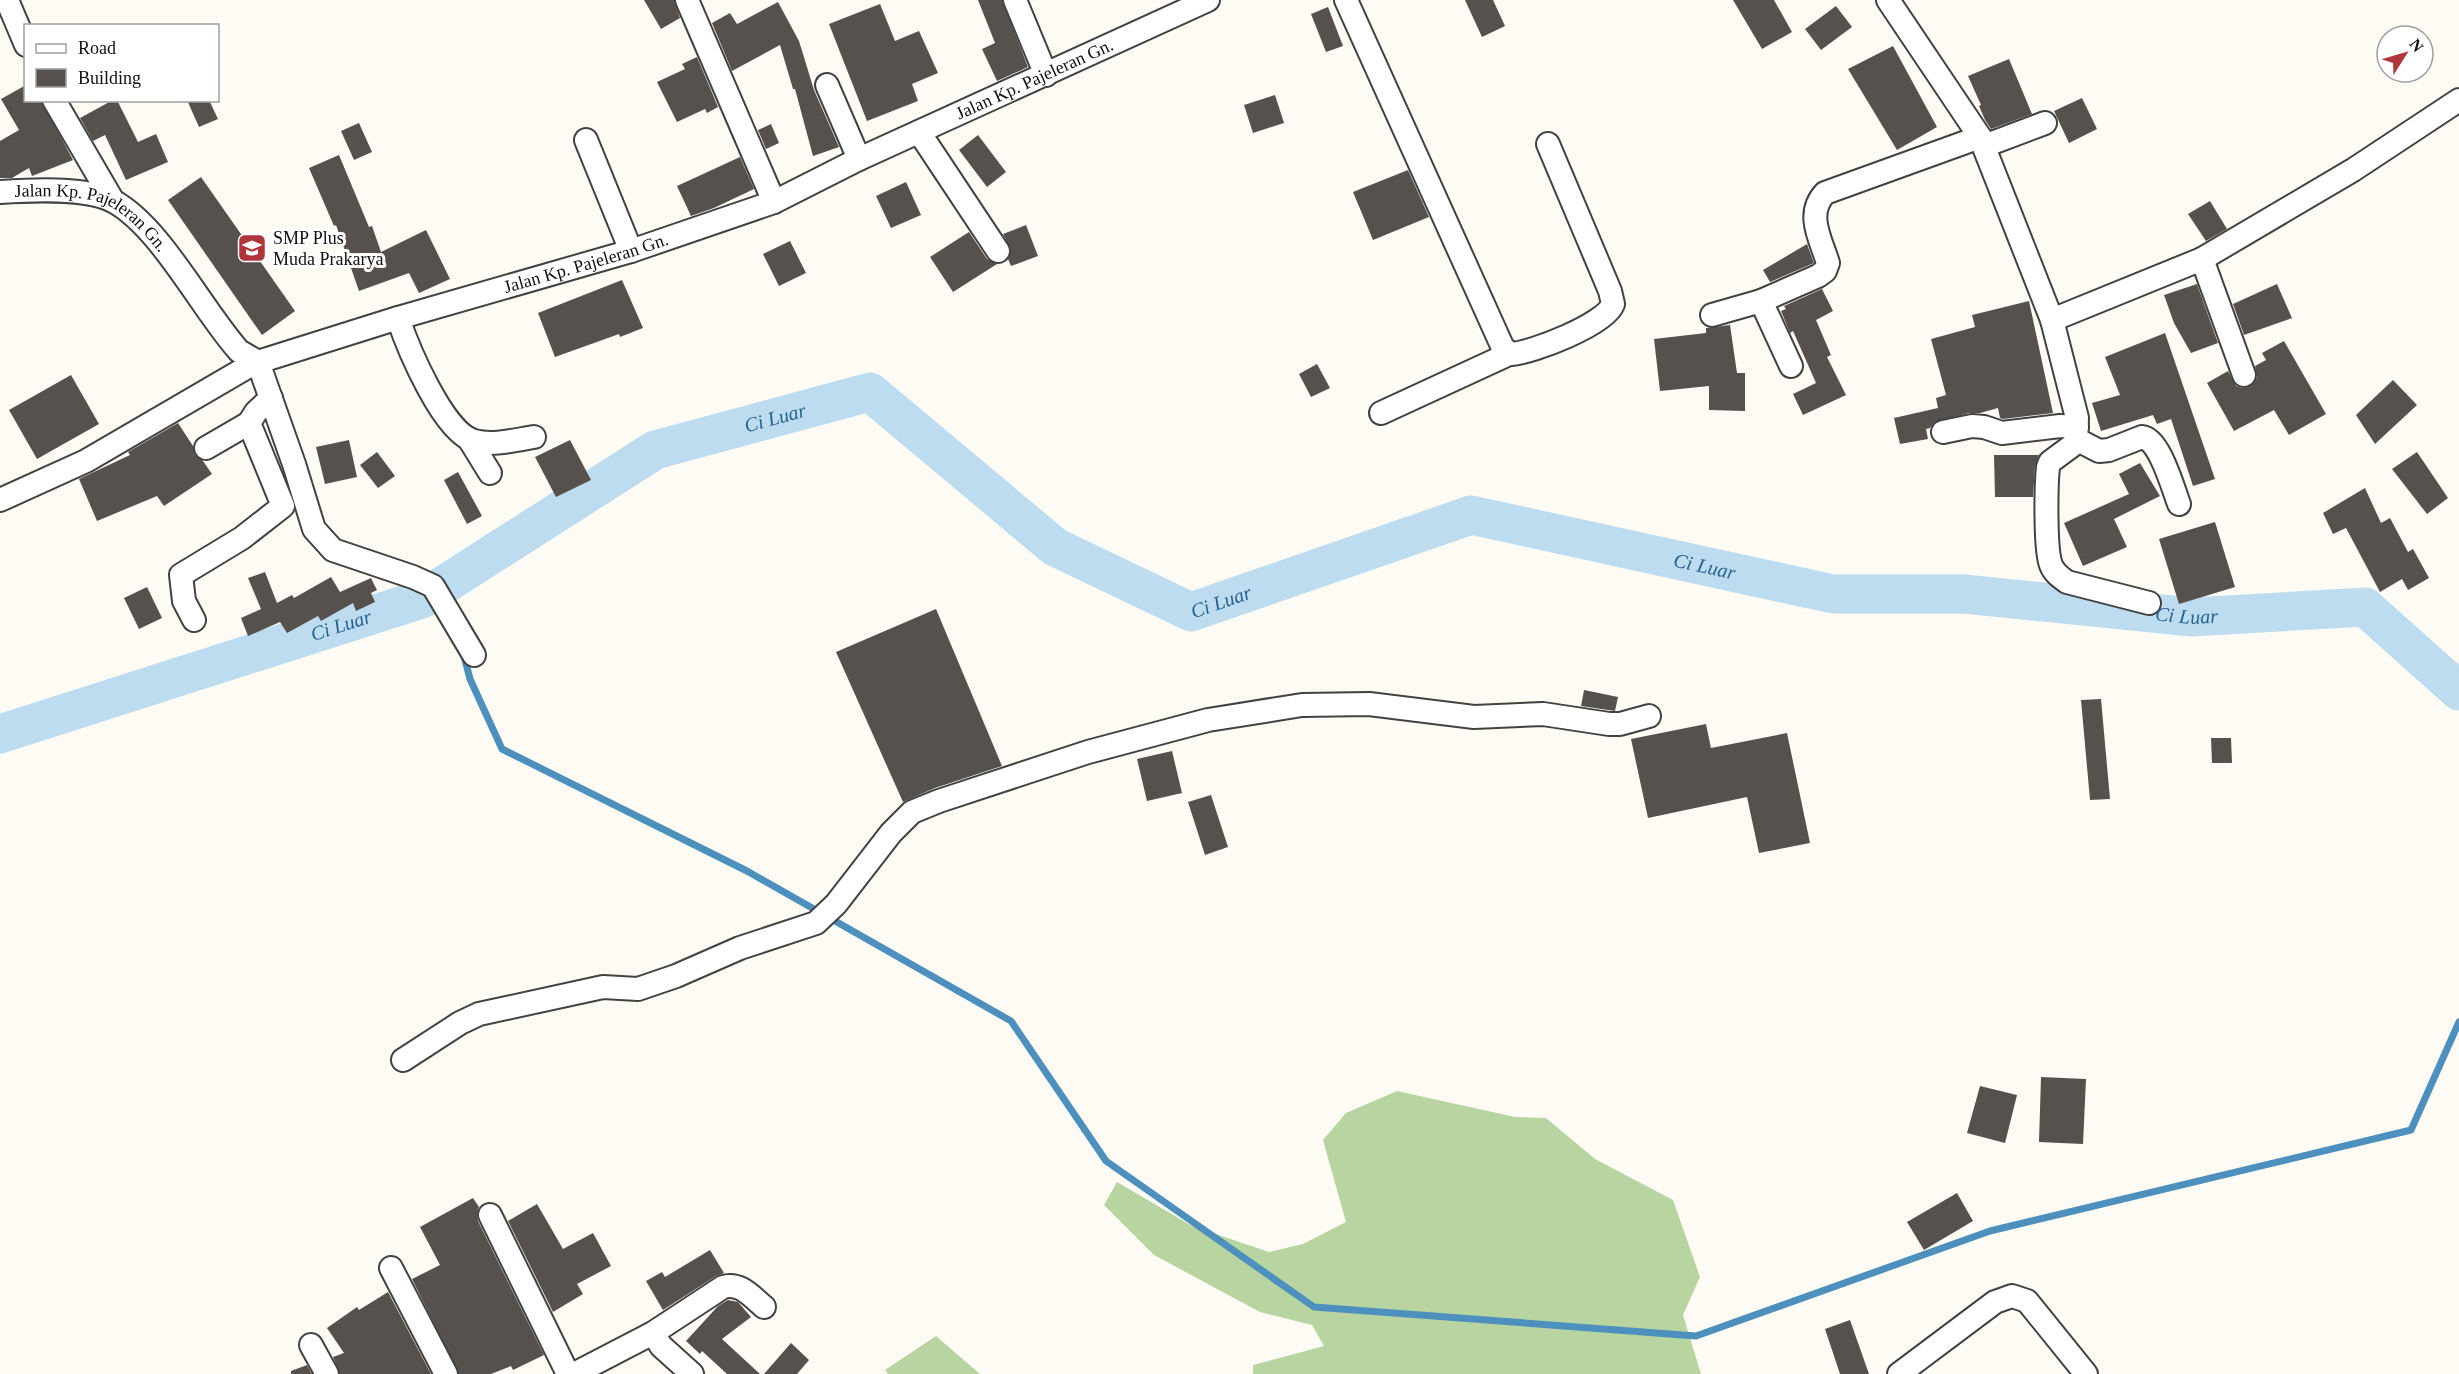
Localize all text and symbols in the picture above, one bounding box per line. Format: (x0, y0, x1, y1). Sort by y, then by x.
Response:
legend (24, 24, 219, 102)
north arrow (2375, 24, 2435, 84)
street label: Jalan Kp. Pajeleran Gn. (953, 35, 1116, 123)
text: N (2406, 36, 2427, 55)
text: Road (78, 38, 116, 58)
text: Building (78, 68, 141, 88)
street label: Jalan Kp. Pajeleran Gn. (14, 180, 172, 255)
place label: SMP Plus Muda Prakarya (273, 228, 383, 269)
street label: Jalan Kp. Pajeleran Gn. (501, 229, 671, 297)
school or university icon: SMP Plus Muda Prakarya (236, 232, 268, 264)
water label: Ci Luar (742, 399, 808, 436)
water label: Ci Luar (1672, 549, 1738, 584)
water label: Ci Luar (1188, 581, 1254, 622)
water label: Ci Luar (2154, 602, 2219, 628)
water label: Ci Luar (308, 605, 374, 645)

